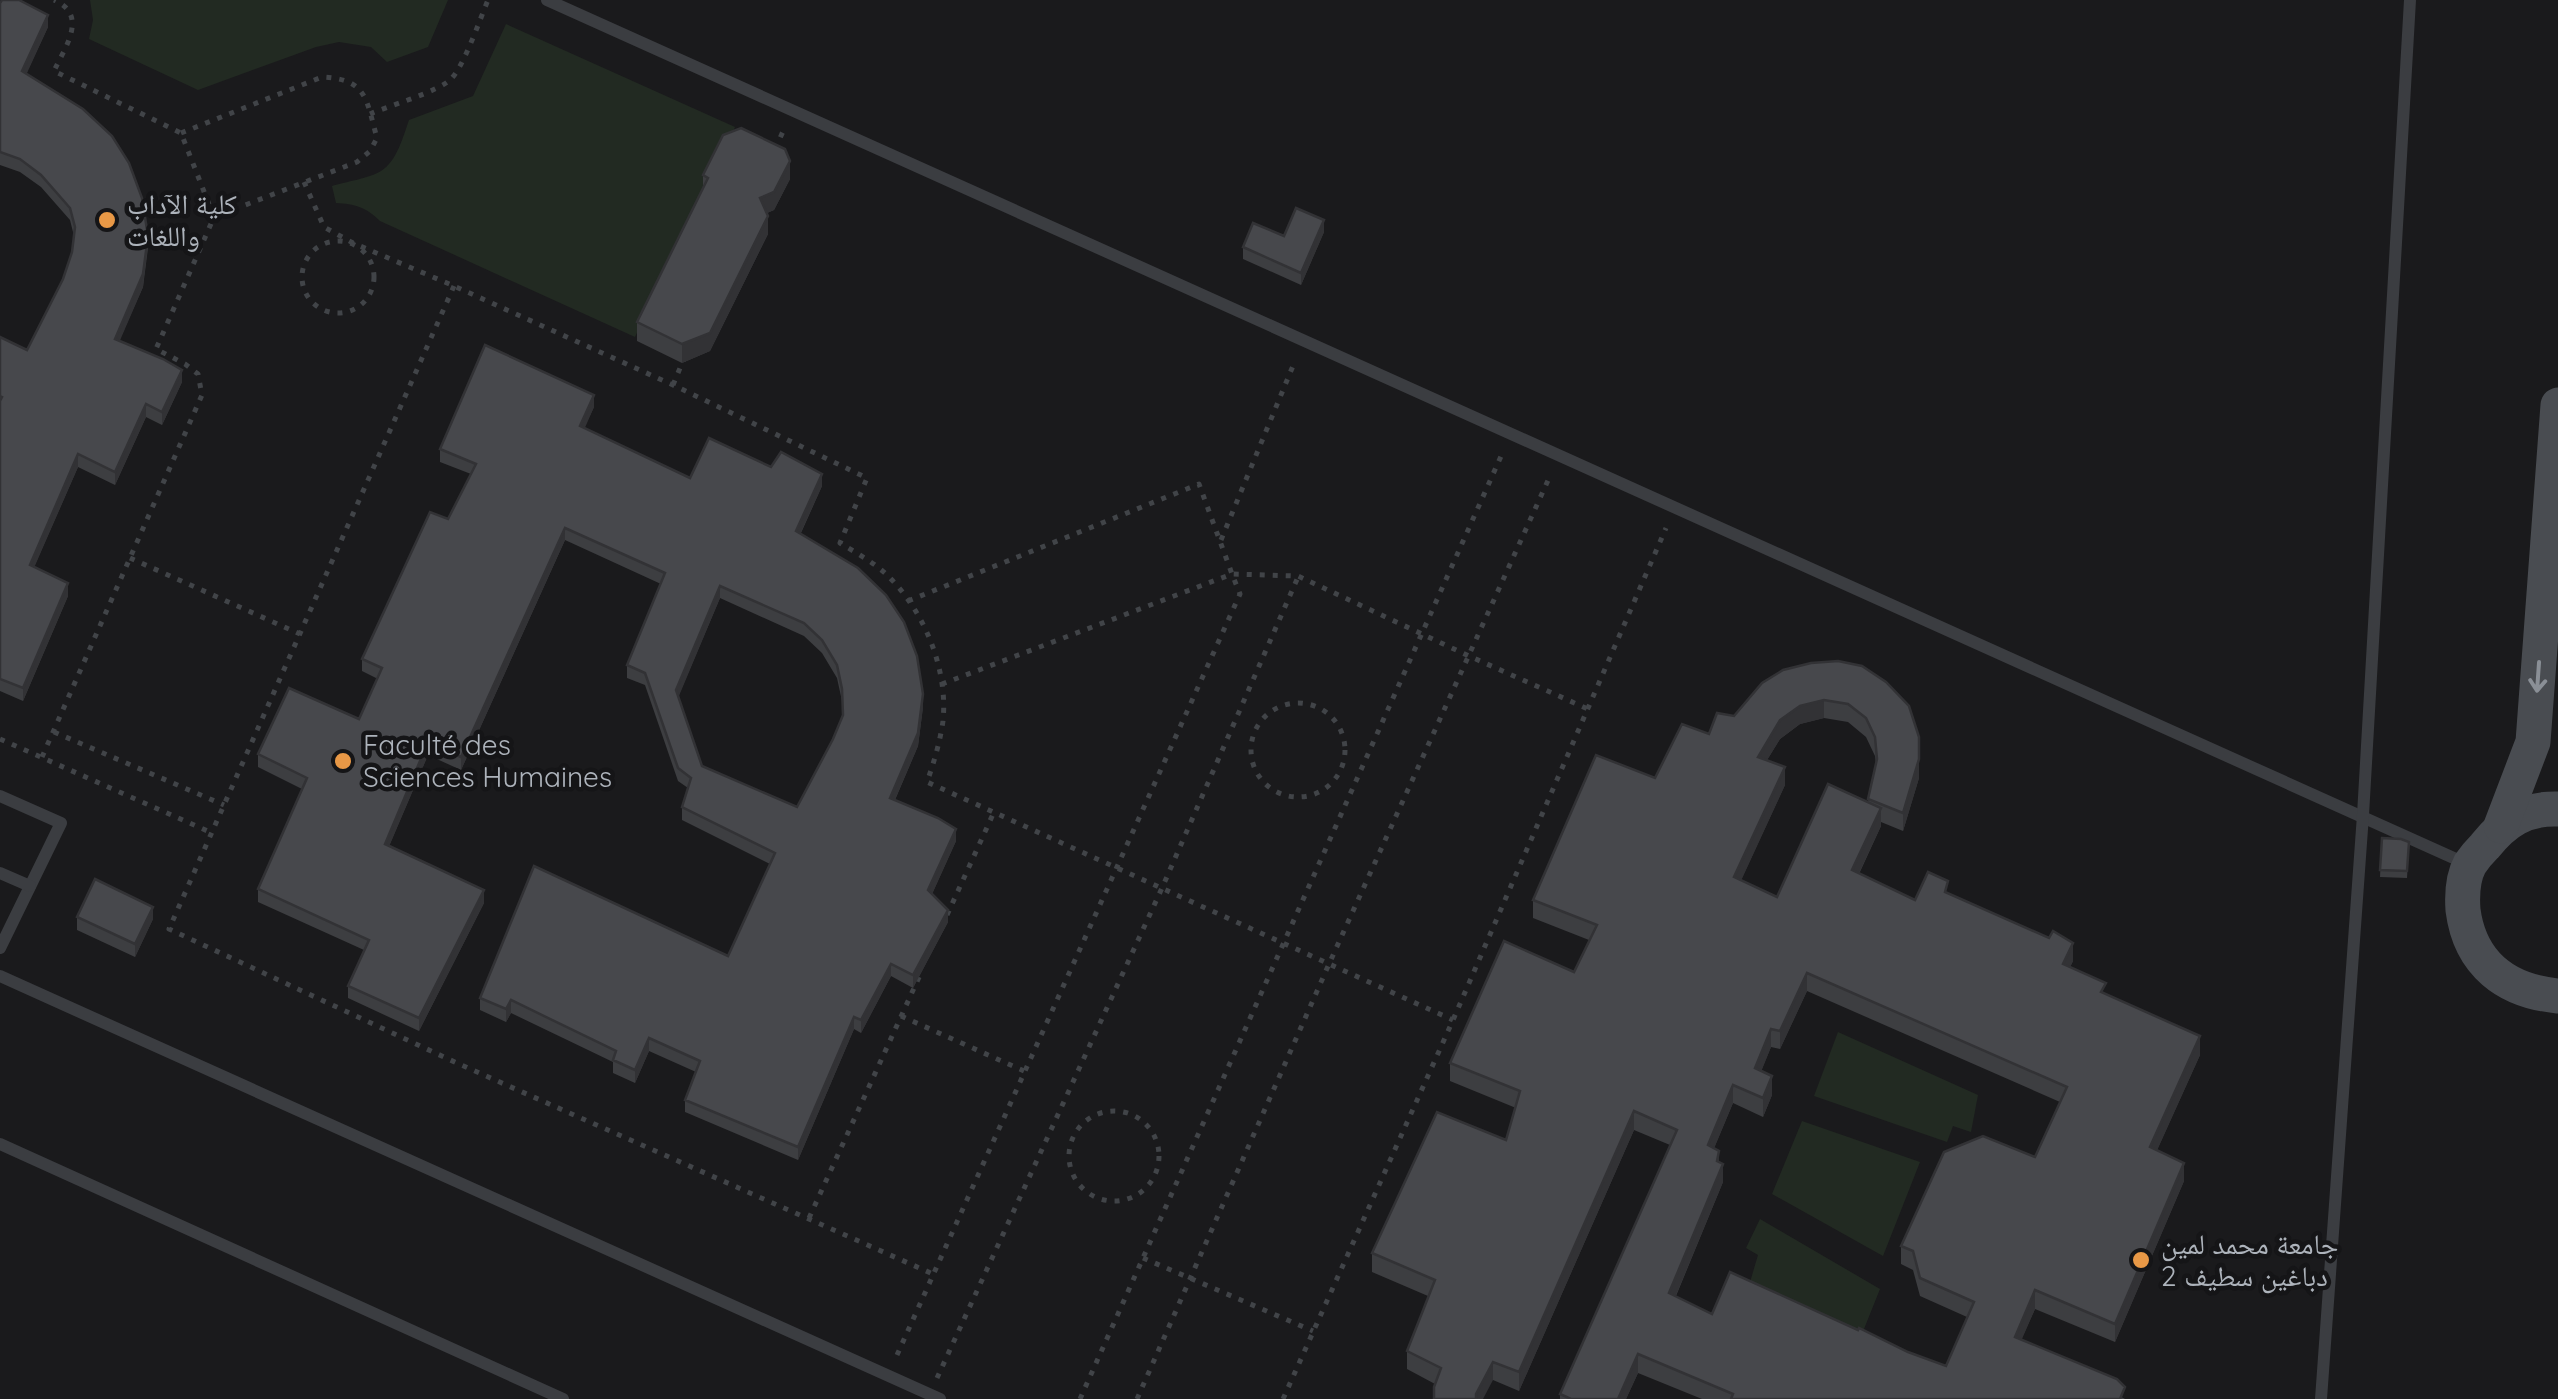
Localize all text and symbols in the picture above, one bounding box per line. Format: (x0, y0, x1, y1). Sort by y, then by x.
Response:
place label: كلية الآداب واللغات (127, 186, 237, 253)
marker: كلية الآداب واللغات (96, 209, 118, 231)
one-way arrow (2528, 660, 2547, 693)
place label: Faculté des Sciences Humaines (363, 727, 612, 794)
marker: Faculté des Sciences Humaines (332, 750, 354, 772)
place label: جامعة محمد لمين دباغين سطيف 2 (2161, 1226, 2338, 1294)
marker: جامعة محمد لمين دباغين سطيف 2 (2130, 1249, 2152, 1271)

